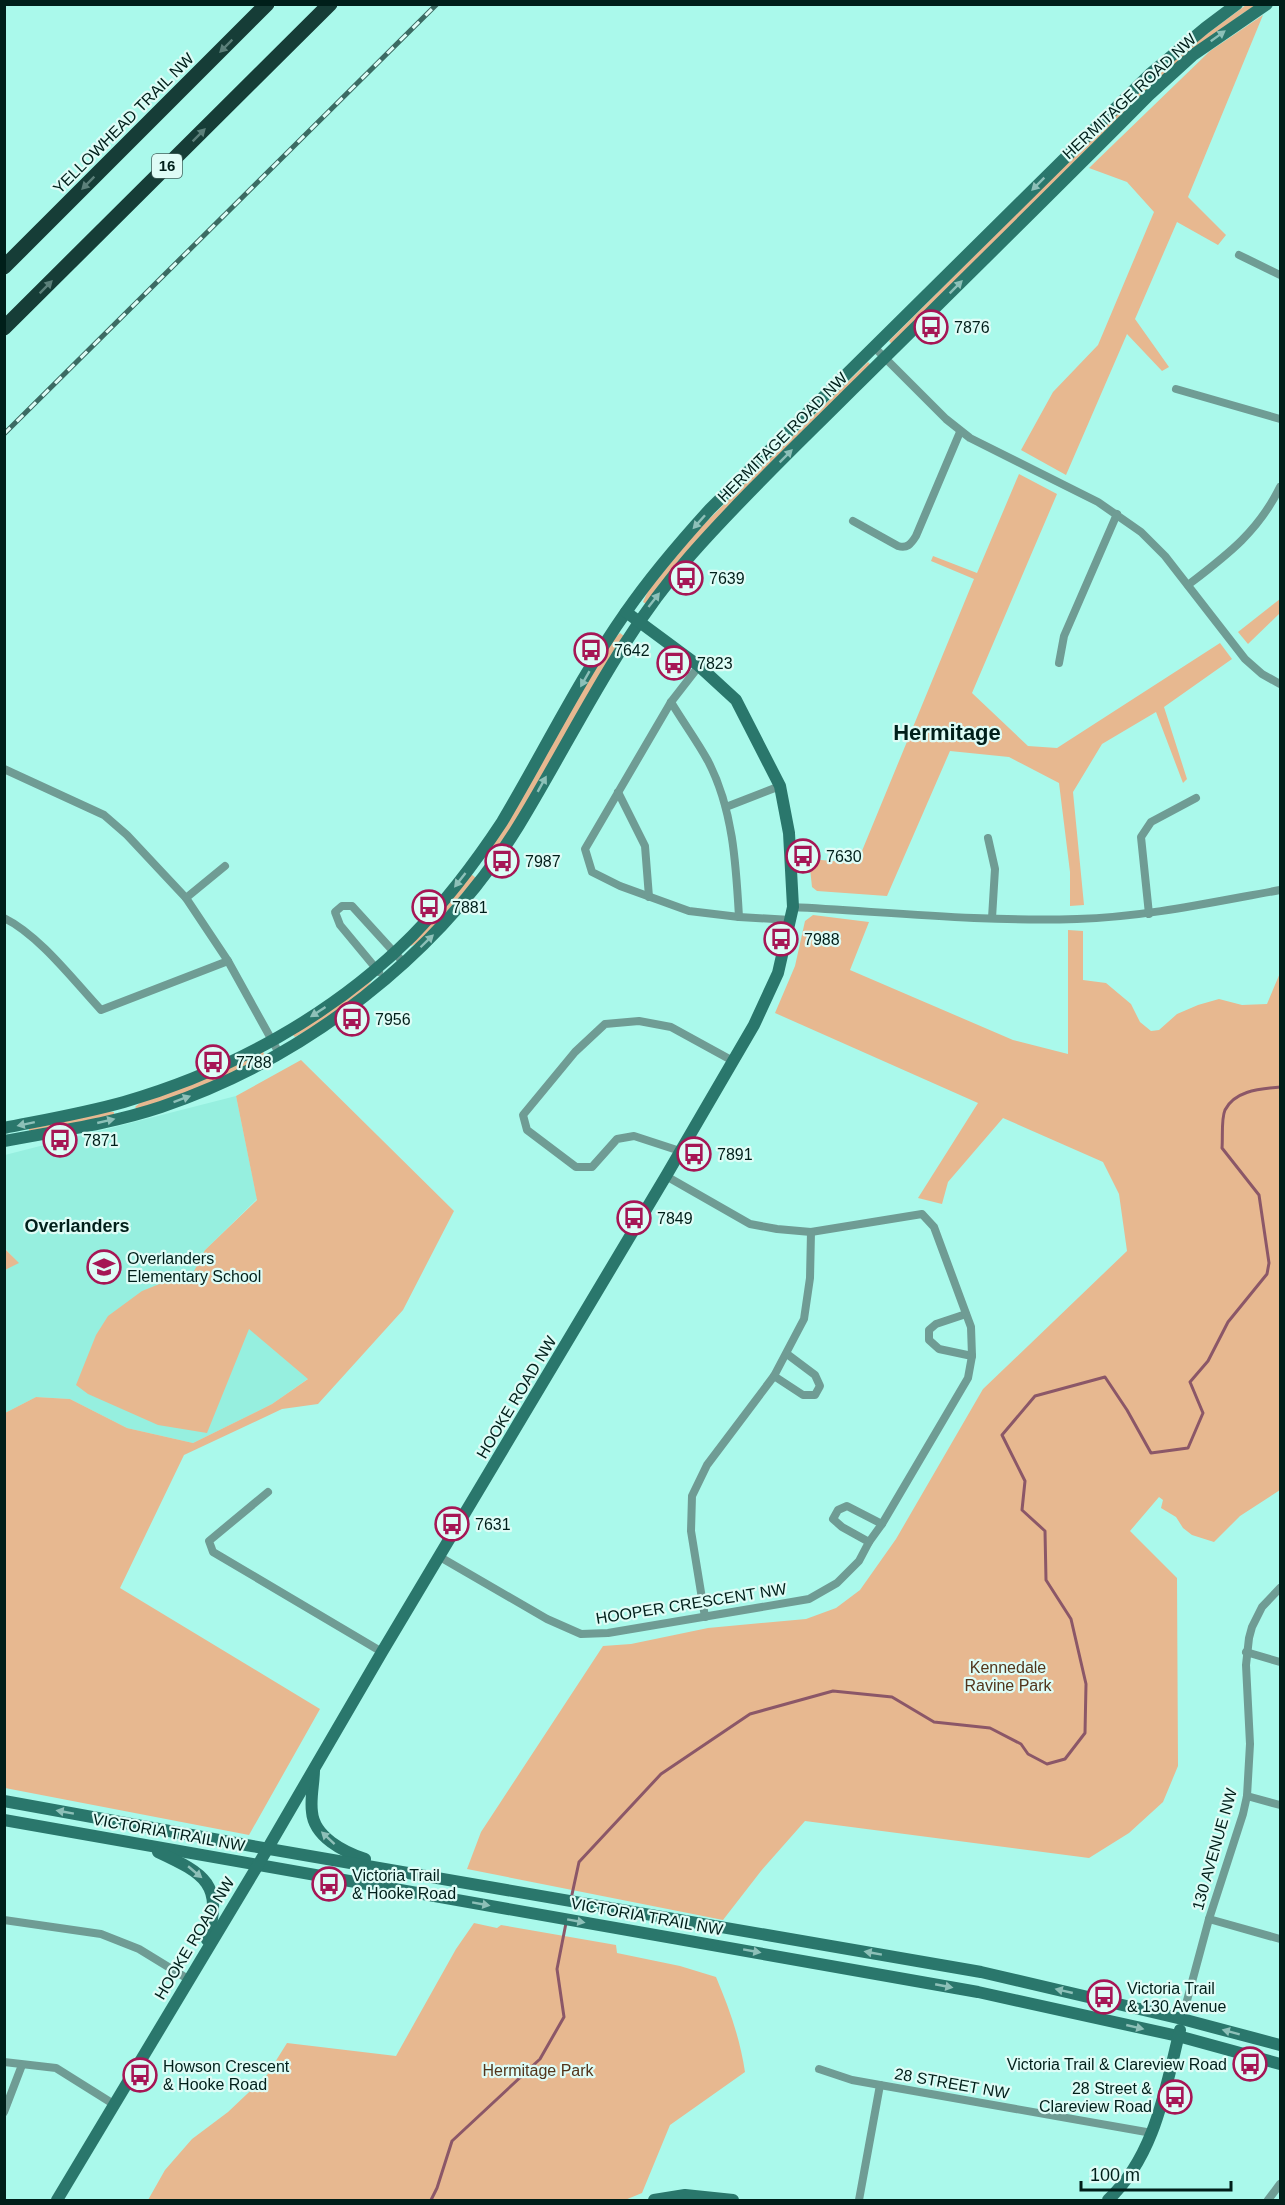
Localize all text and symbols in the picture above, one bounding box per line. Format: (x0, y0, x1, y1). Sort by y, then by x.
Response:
street label: HERMITAGE ROAD NW (1059, 30, 1200, 162)
one-way arrow (1211, 31, 1226, 43)
one-way arrow (219, 38, 233, 53)
street label: YELLOWHEAD TRAIL NW (50, 49, 198, 197)
one-way arrow (192, 128, 206, 142)
road number: 16 (152, 154, 182, 178)
one-way arrow (81, 176, 95, 190)
one-way arrow (1031, 177, 1045, 191)
one-way arrow (39, 279, 53, 294)
one-way arrow (949, 280, 963, 294)
bus stop icon: 7876 (913, 309, 949, 345)
place label: 7876 (954, 319, 990, 336)
street label: HERMITAGE ROAD NW (714, 369, 851, 505)
one-way arrow (778, 450, 792, 464)
one-way arrow (692, 514, 706, 529)
bus stop icon: 7639 (668, 560, 704, 596)
place label: 7639 (709, 570, 745, 587)
one-way arrow (648, 592, 661, 608)
bus stop icon: 7642 (573, 632, 609, 668)
place label: 7642 (614, 642, 650, 659)
bus stop icon: 7823 (656, 645, 692, 681)
place label: 7823 (697, 655, 733, 672)
one-way arrow (579, 671, 590, 687)
district label: Hermitage (893, 720, 1001, 745)
one-way arrow (537, 776, 547, 793)
bus stop icon: 7630 (785, 838, 821, 874)
bus stop icon: 7987 (484, 843, 520, 879)
place label: 7630 (826, 848, 862, 865)
place label: 7987 (525, 853, 561, 870)
one-way arrow (455, 873, 467, 888)
bus stop icon: 7881 (411, 889, 447, 925)
place label: 7881 (452, 899, 488, 916)
bus stop icon: 7988 (763, 921, 799, 957)
place label: 7988 (804, 931, 840, 948)
one-way arrow (420, 934, 435, 948)
bus stop icon: 7956 (334, 1001, 370, 1037)
one-way arrow (310, 1006, 326, 1018)
place label: 7956 (375, 1011, 411, 1028)
bus stop icon: 7788 (195, 1044, 231, 1080)
place label: 7788 (236, 1054, 272, 1071)
one-way arrow (173, 1093, 191, 1103)
one-way arrow (96, 1116, 115, 1126)
one-way arrow (17, 1119, 36, 1129)
bus stop icon: 7871 (42, 1122, 78, 1158)
place label: 7871 (83, 1132, 119, 1149)
bus stop icon: 7891 (676, 1136, 712, 1172)
place label: 7891 (717, 1146, 753, 1163)
bus stop icon: 7849 (616, 1200, 652, 1236)
place label: 7849 (657, 1210, 693, 1227)
district label: Overlanders (24, 1216, 130, 1236)
school or university icon: Overlanders Elementary School (86, 1249, 122, 1285)
place label: Overlanders Elementary School (127, 1250, 261, 1285)
street label: HOOKE ROAD NW (473, 1332, 560, 1461)
bus stop icon: 7631 (434, 1506, 470, 1542)
place label: 7631 (475, 1516, 511, 1533)
street label: HOOPER CRESCENT NW (595, 1580, 788, 1627)
park label: Kennedale Ravine Park (964, 1659, 1053, 1694)
street label: 130 AVENUE NW (1189, 1785, 1240, 1912)
one-way arrow (56, 1808, 75, 1817)
street label: VICTORIA TRAIL NW (91, 1811, 247, 1854)
one-way arrow (320, 1831, 335, 1845)
one-way arrow (187, 1865, 203, 1878)
bus stop icon: Victoria Trail & Hooke Road (311, 1866, 347, 1902)
place label: Victoria Trail & Hooke Road (352, 1867, 456, 1902)
street label: HOOKE ROAD NW (151, 1873, 238, 2002)
street label: VICTORIA TRAIL NW (569, 1895, 725, 1938)
one-way arrow (472, 1900, 491, 1909)
one-way arrow (566, 1916, 585, 1925)
one-way arrow (743, 1947, 762, 1956)
one-way arrow (863, 1948, 882, 1957)
bus stop icon: Victoria Trail & 130 Avenue (1086, 1979, 1122, 2015)
place label: Victoria Trail & 130 Avenue (1127, 1980, 1226, 2015)
one-way arrow (935, 1982, 954, 1991)
one-way arrow (1055, 1986, 1073, 1996)
one-way arrow (1125, 2022, 1144, 2032)
one-way arrow (1222, 2027, 1240, 2036)
bus stop icon: Victoria Trail & Clareview Road (1232, 2046, 1268, 2082)
place label: Victoria Trail & Clareview Road (1007, 2056, 1227, 2073)
bus stop icon: Howson Crescent & Hooke Road (122, 2057, 158, 2093)
place label: Howson Crescent & Hooke Road (163, 2058, 290, 2093)
park label: Hermitage Park (482, 2062, 595, 2079)
street label: 28 STREET NW (893, 2065, 1011, 2102)
bus stop icon: 28 Street & Clareview Road (1157, 2079, 1193, 2115)
place label: 28 Street & Clareview Road (1039, 2080, 1152, 2115)
scale bar (1081, 2154, 1231, 2192)
text: 100 m (1090, 2165, 1140, 2185)

